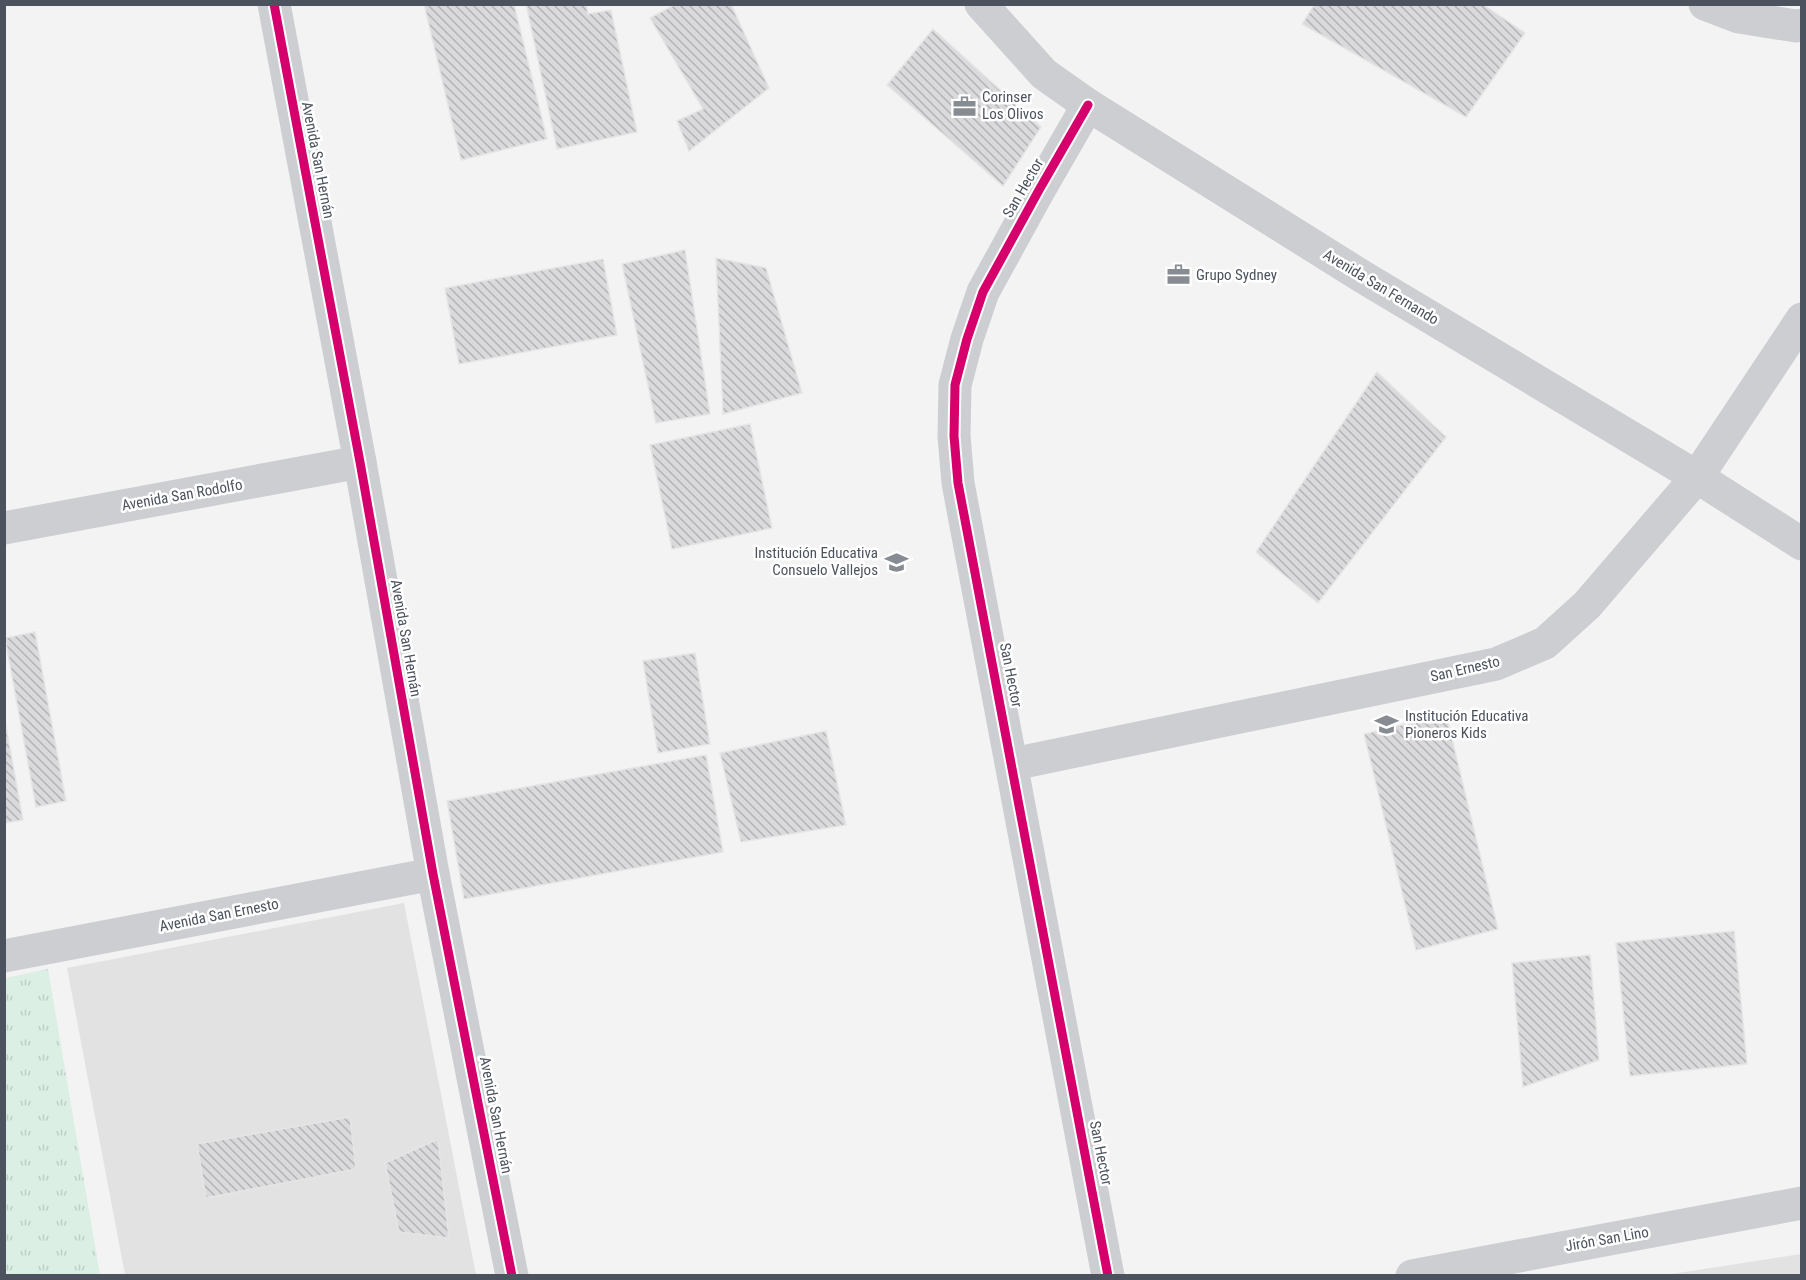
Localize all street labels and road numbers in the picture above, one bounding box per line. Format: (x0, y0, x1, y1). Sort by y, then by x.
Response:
street label: Avenida San Hernán (298, 100, 338, 220)
street label: San Hector (999, 155, 1047, 221)
street label: Avenida San Fernando (1320, 245, 1442, 329)
street label: Avenida San Rodolfo (120, 476, 244, 514)
street label: Avenida San Hernán (387, 578, 425, 698)
street label: San Hector (996, 641, 1026, 709)
street label: San Ernesto (1429, 652, 1501, 686)
street label: Avenida San Ernesto (158, 895, 280, 935)
street label: Avenida San Hernán (476, 1055, 516, 1175)
street label: San Hector (1086, 1119, 1116, 1187)
street label: Jirón San Lino (1564, 1223, 1650, 1255)

